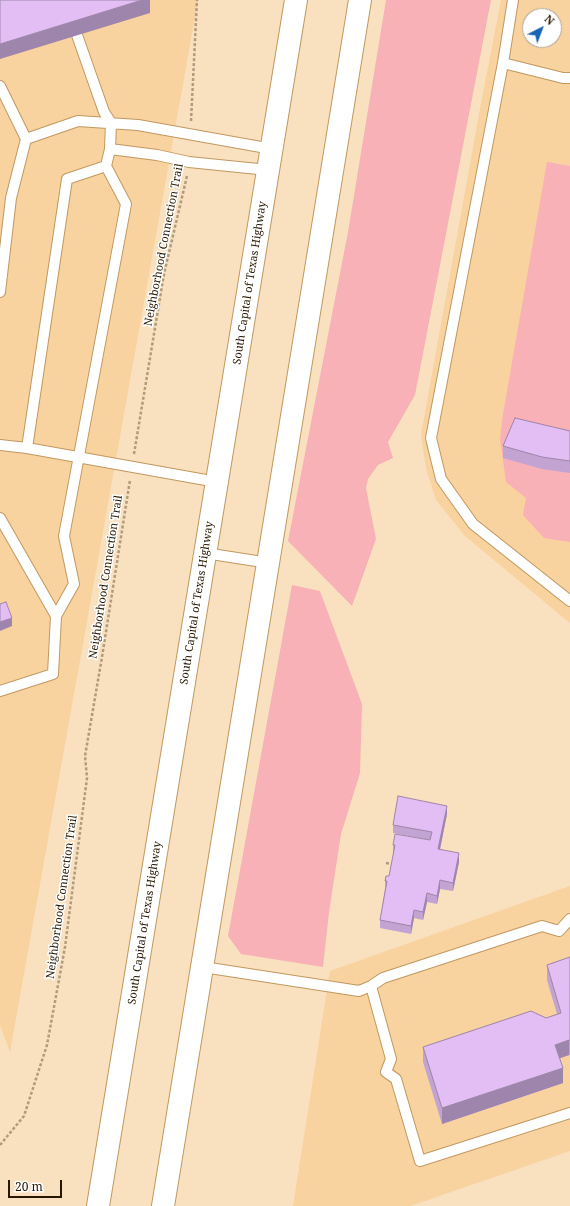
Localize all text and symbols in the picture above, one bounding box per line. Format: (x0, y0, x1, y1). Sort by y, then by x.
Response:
north arrow (522, 8, 562, 48)
text: N (541, 11, 558, 28)
street label: Neighborhood Connection Trail (142, 163, 186, 327)
street label: South Capital of Texas Highway (231, 200, 269, 366)
street label: Neighborhood Connection Trail (87, 494, 125, 660)
street label: South Capital of Texas Highway (178, 520, 216, 686)
street label: Neighborhood Connection Trail (44, 814, 80, 980)
street label: South Capital of Texas Highway (126, 840, 164, 1006)
scale bar (10, 1172, 64, 1198)
text: 20 m (15, 1178, 43, 1195)

